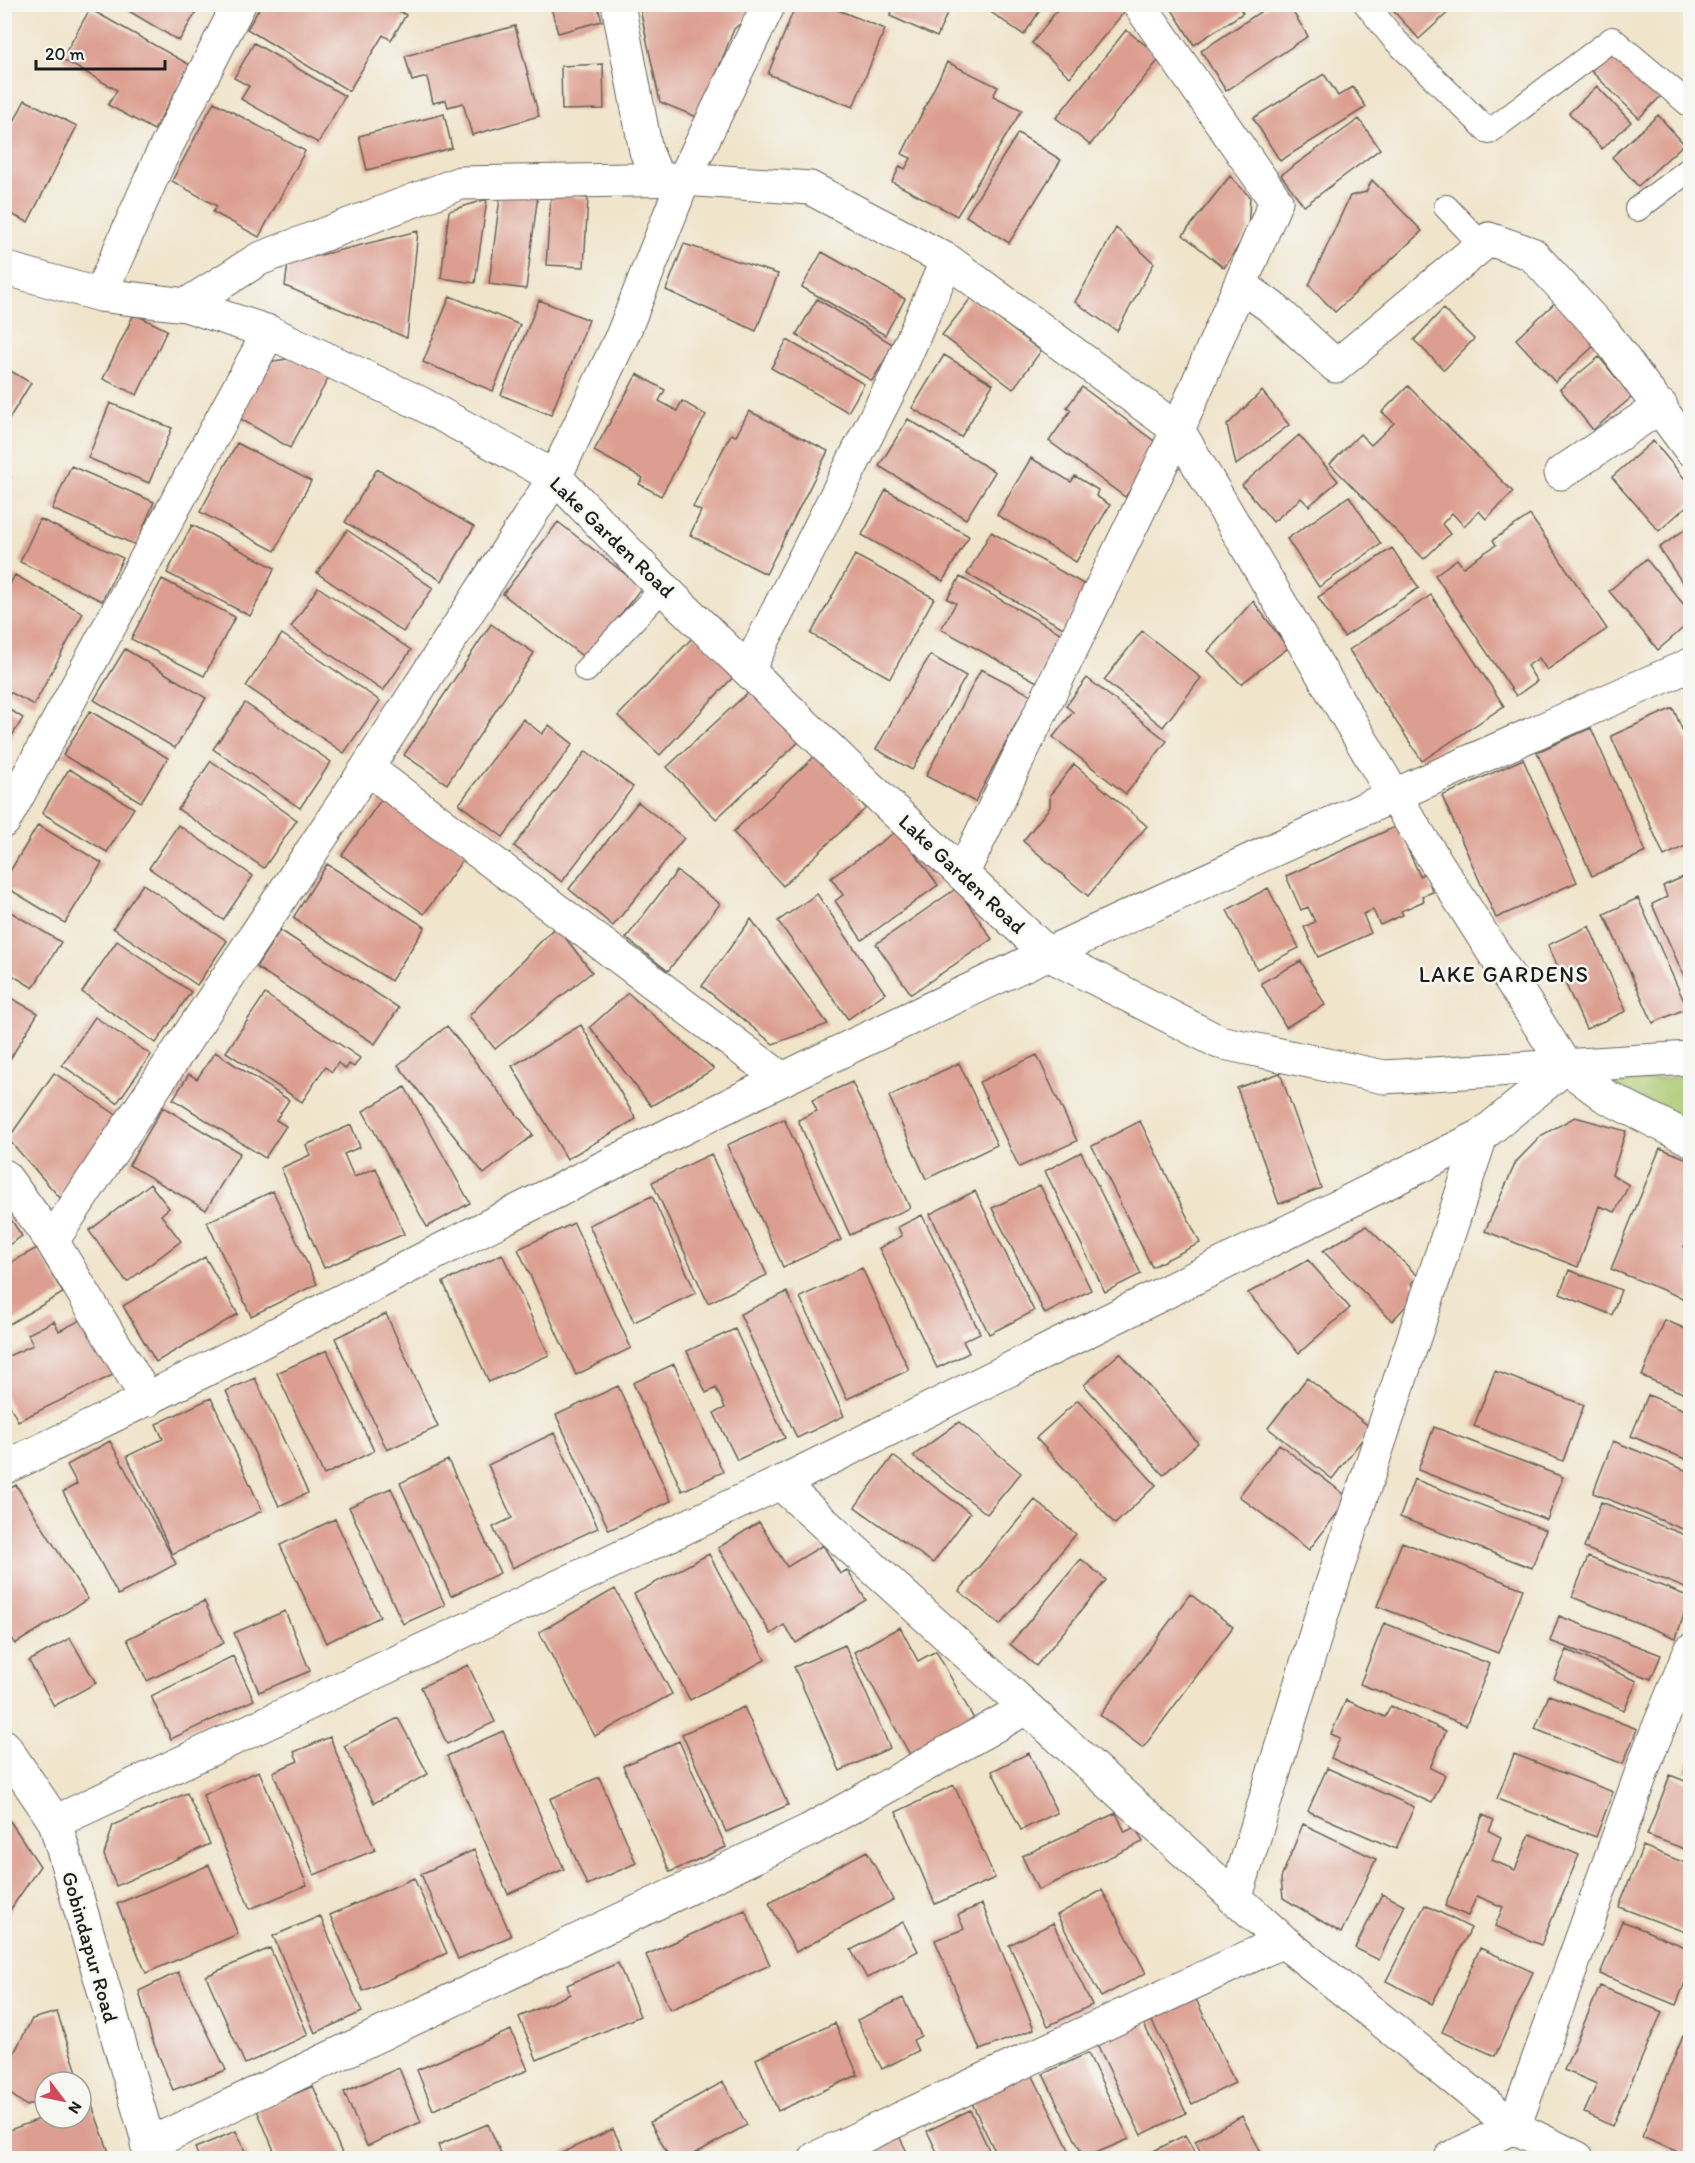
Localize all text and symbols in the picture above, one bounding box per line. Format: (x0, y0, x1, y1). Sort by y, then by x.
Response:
scale bar (36, 33, 165, 71)
text: 20 m (45, 43, 85, 65)
street label: Lake Garden Road (545, 471, 680, 603)
street label: Lake Garden Road (894, 809, 1031, 939)
district label: LAKE GARDENS (1419, 961, 1589, 988)
street label: Gobindapur Road (57, 1868, 124, 2026)
north arrow (33, 2070, 93, 2130)
text: N (64, 2098, 86, 2117)

